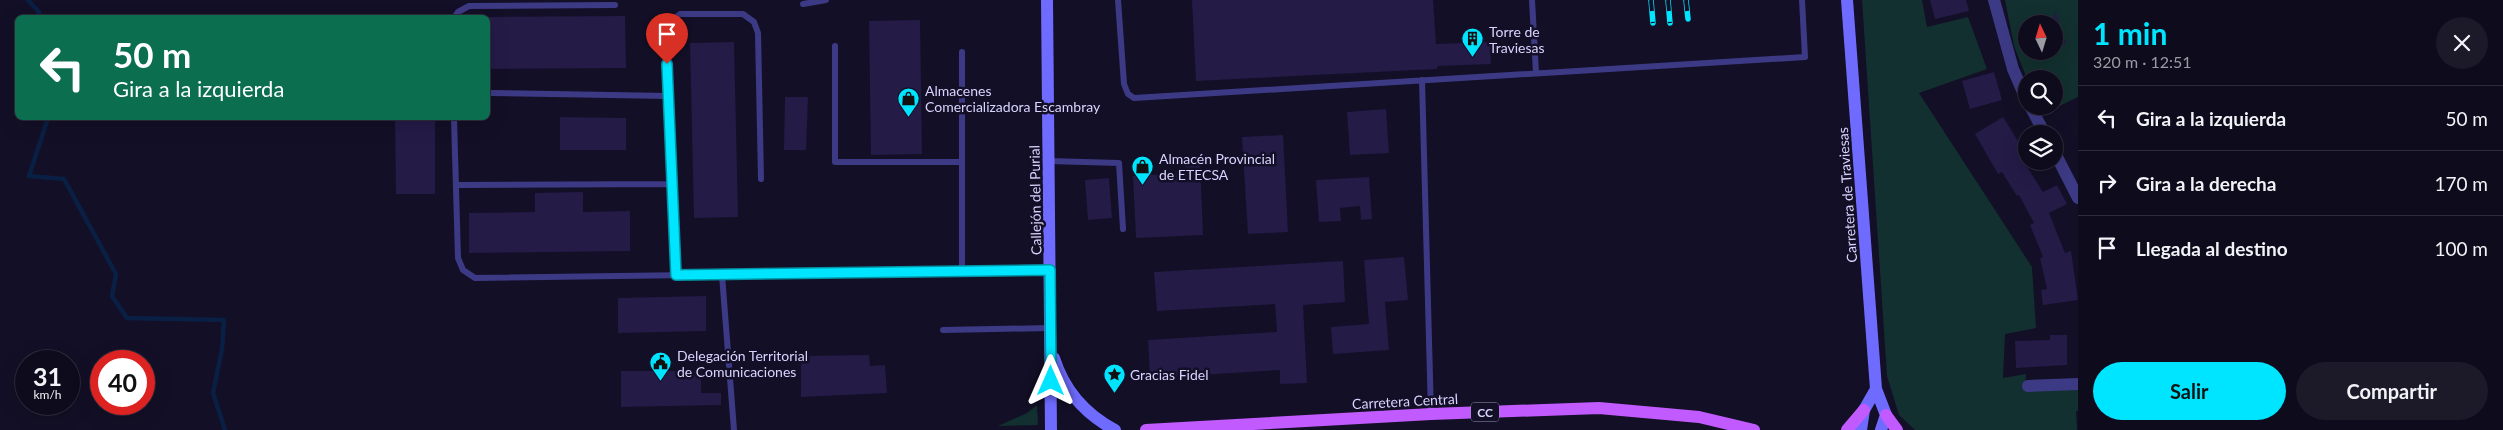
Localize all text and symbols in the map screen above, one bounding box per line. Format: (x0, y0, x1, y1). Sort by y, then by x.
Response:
pin (646, 13, 688, 64)
north arrow (2018, 15, 2062, 60)
map controls (2018, 15, 2063, 170)
text: 1 min (2093, 15, 2167, 51)
button: close (2436, 17, 2488, 69)
icon: arrive (653, 20, 681, 48)
place label: Torre de Traviesas (1489, 23, 1545, 56)
building icon: Torre de Traviesas (1461, 27, 1485, 58)
text: 50 m (113, 33, 191, 75)
icon: left (30, 35, 95, 100)
text: 320 m · 12:51 (2093, 52, 2192, 71)
button: search (2018, 70, 2063, 115)
text: Gira a la izquierda (113, 75, 284, 102)
place label: Almacenes Comercializadora Escambray (925, 82, 1101, 115)
shop icon: Almacenes Comercializadora Escambray (897, 86, 921, 117)
icon: left (2093, 104, 2121, 132)
text: Gira a la izquierda (2136, 107, 2286, 130)
text: 50 m (2445, 107, 2488, 130)
button: layers (2018, 125, 2063, 170)
street label: Carretera de Traviesas (1834, 127, 1860, 263)
street label: Callejón del Purial (1026, 145, 1044, 255)
place label: Almacén Provincial de ETECSA (1159, 150, 1275, 183)
shop icon: Almacén Provincial de ETECSA (1131, 154, 1155, 185)
icon: right (2093, 169, 2121, 197)
text: Gira a la derecha (2136, 172, 2276, 195)
text: 170 m (2434, 172, 2488, 195)
icon: arrive (2093, 234, 2121, 262)
text: Llegada al destino (2136, 237, 2288, 260)
text: 100 m (2434, 237, 2488, 260)
place label: Delegación Territorial de Comunicaciones (677, 347, 808, 380)
speed limit sign: 40 (90, 350, 155, 415)
public building icon: Delegación Territorial de Comunicaciones (649, 351, 673, 382)
position arrow (1024, 354, 1076, 406)
text: 31 (33, 361, 62, 391)
place icon: Gracias Fidel (1102, 362, 1126, 393)
button: Salir (2093, 362, 2286, 420)
button: Compartir (2296, 362, 2488, 420)
place label: Gracias Fidel (1130, 366, 1209, 383)
text: km/h (33, 387, 62, 402)
street label: Carretera Central (1352, 390, 1458, 412)
road number: CC (1471, 402, 1499, 422)

